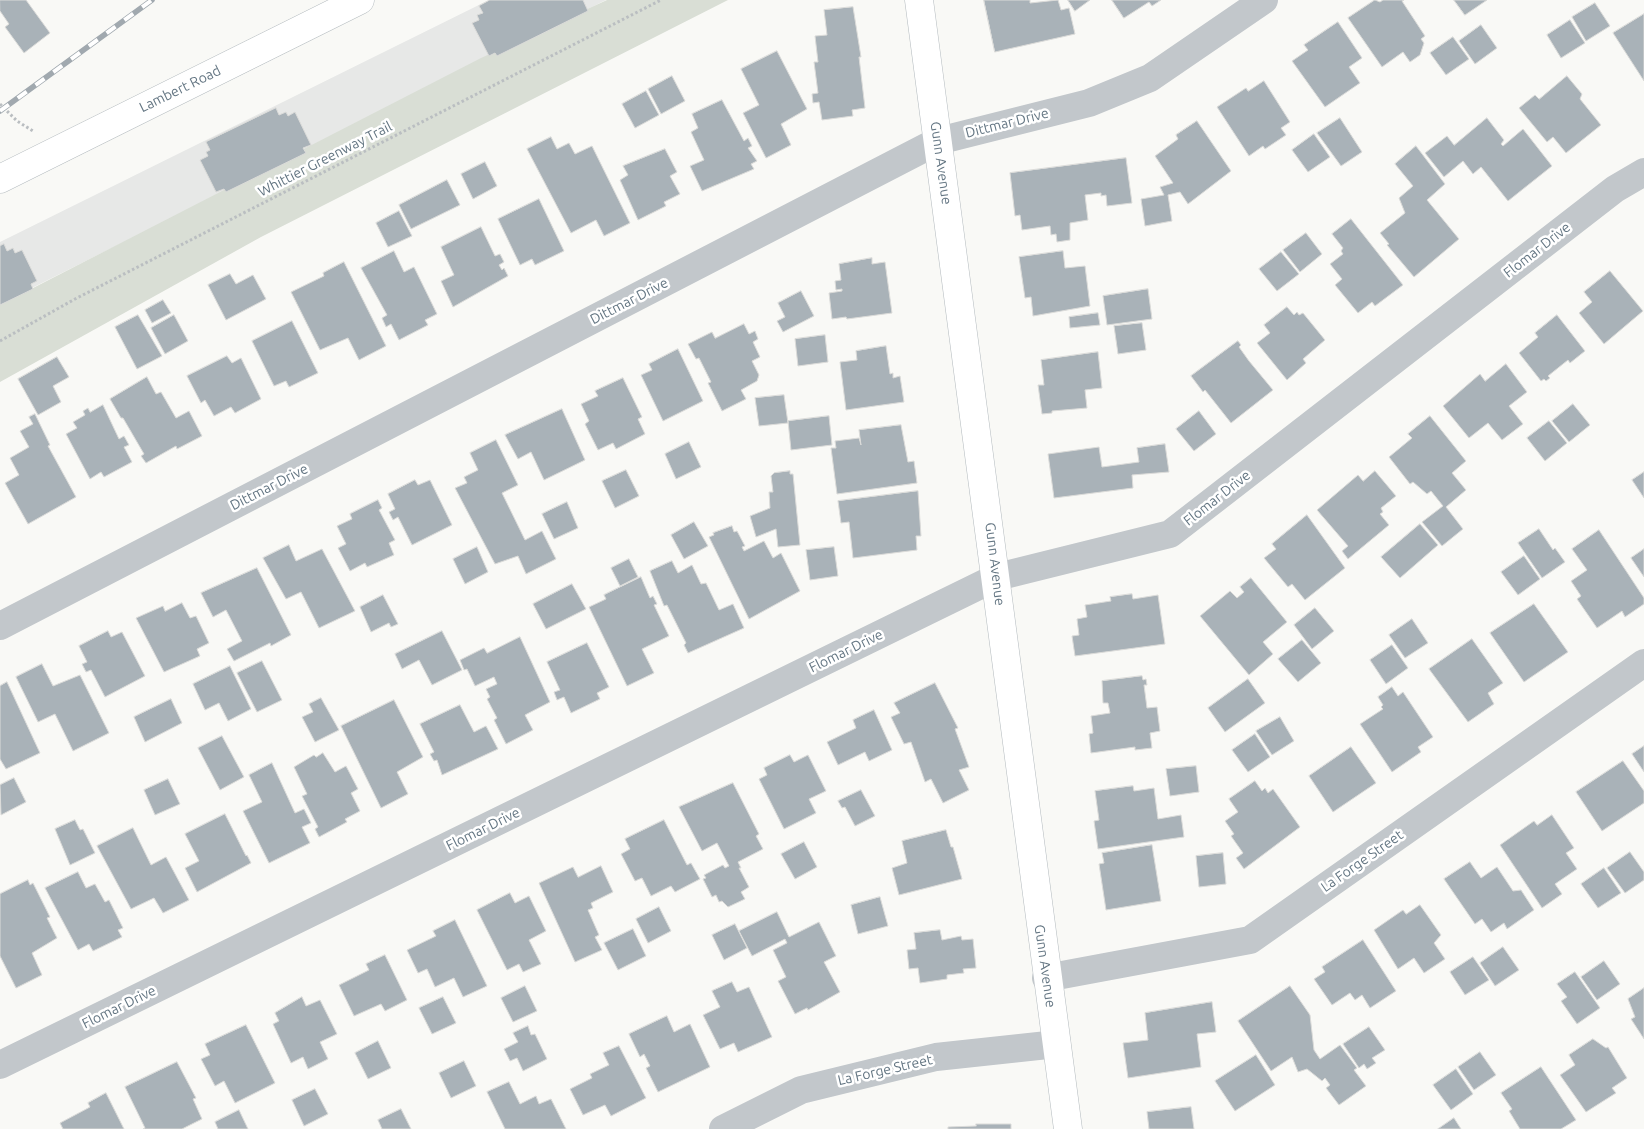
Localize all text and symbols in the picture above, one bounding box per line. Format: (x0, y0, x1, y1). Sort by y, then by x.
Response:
street label: Lambert Road (136, 62, 224, 116)
street label: Dittmar Drive (964, 105, 1050, 141)
street label: Whittier Greenway Trail (255, 118, 395, 200)
street label: Gunn Avenue (927, 120, 955, 206)
street label: Flomar Drive (1500, 219, 1574, 281)
street label: Dittmar Drive (587, 274, 671, 328)
street label: Dittmar Drive (227, 460, 311, 514)
street label: Flomar Drive (1180, 467, 1254, 529)
street label: Gunn Avenue (982, 521, 1008, 607)
street label: Flomar Drive (806, 626, 886, 676)
street label: Flomar Drive (443, 804, 523, 854)
street label: La Forge Street (1318, 826, 1406, 896)
street label: Gunn Avenue (1031, 923, 1059, 1009)
street label: Flomar Drive (79, 982, 159, 1032)
street label: La Forge Street (836, 1051, 934, 1089)

